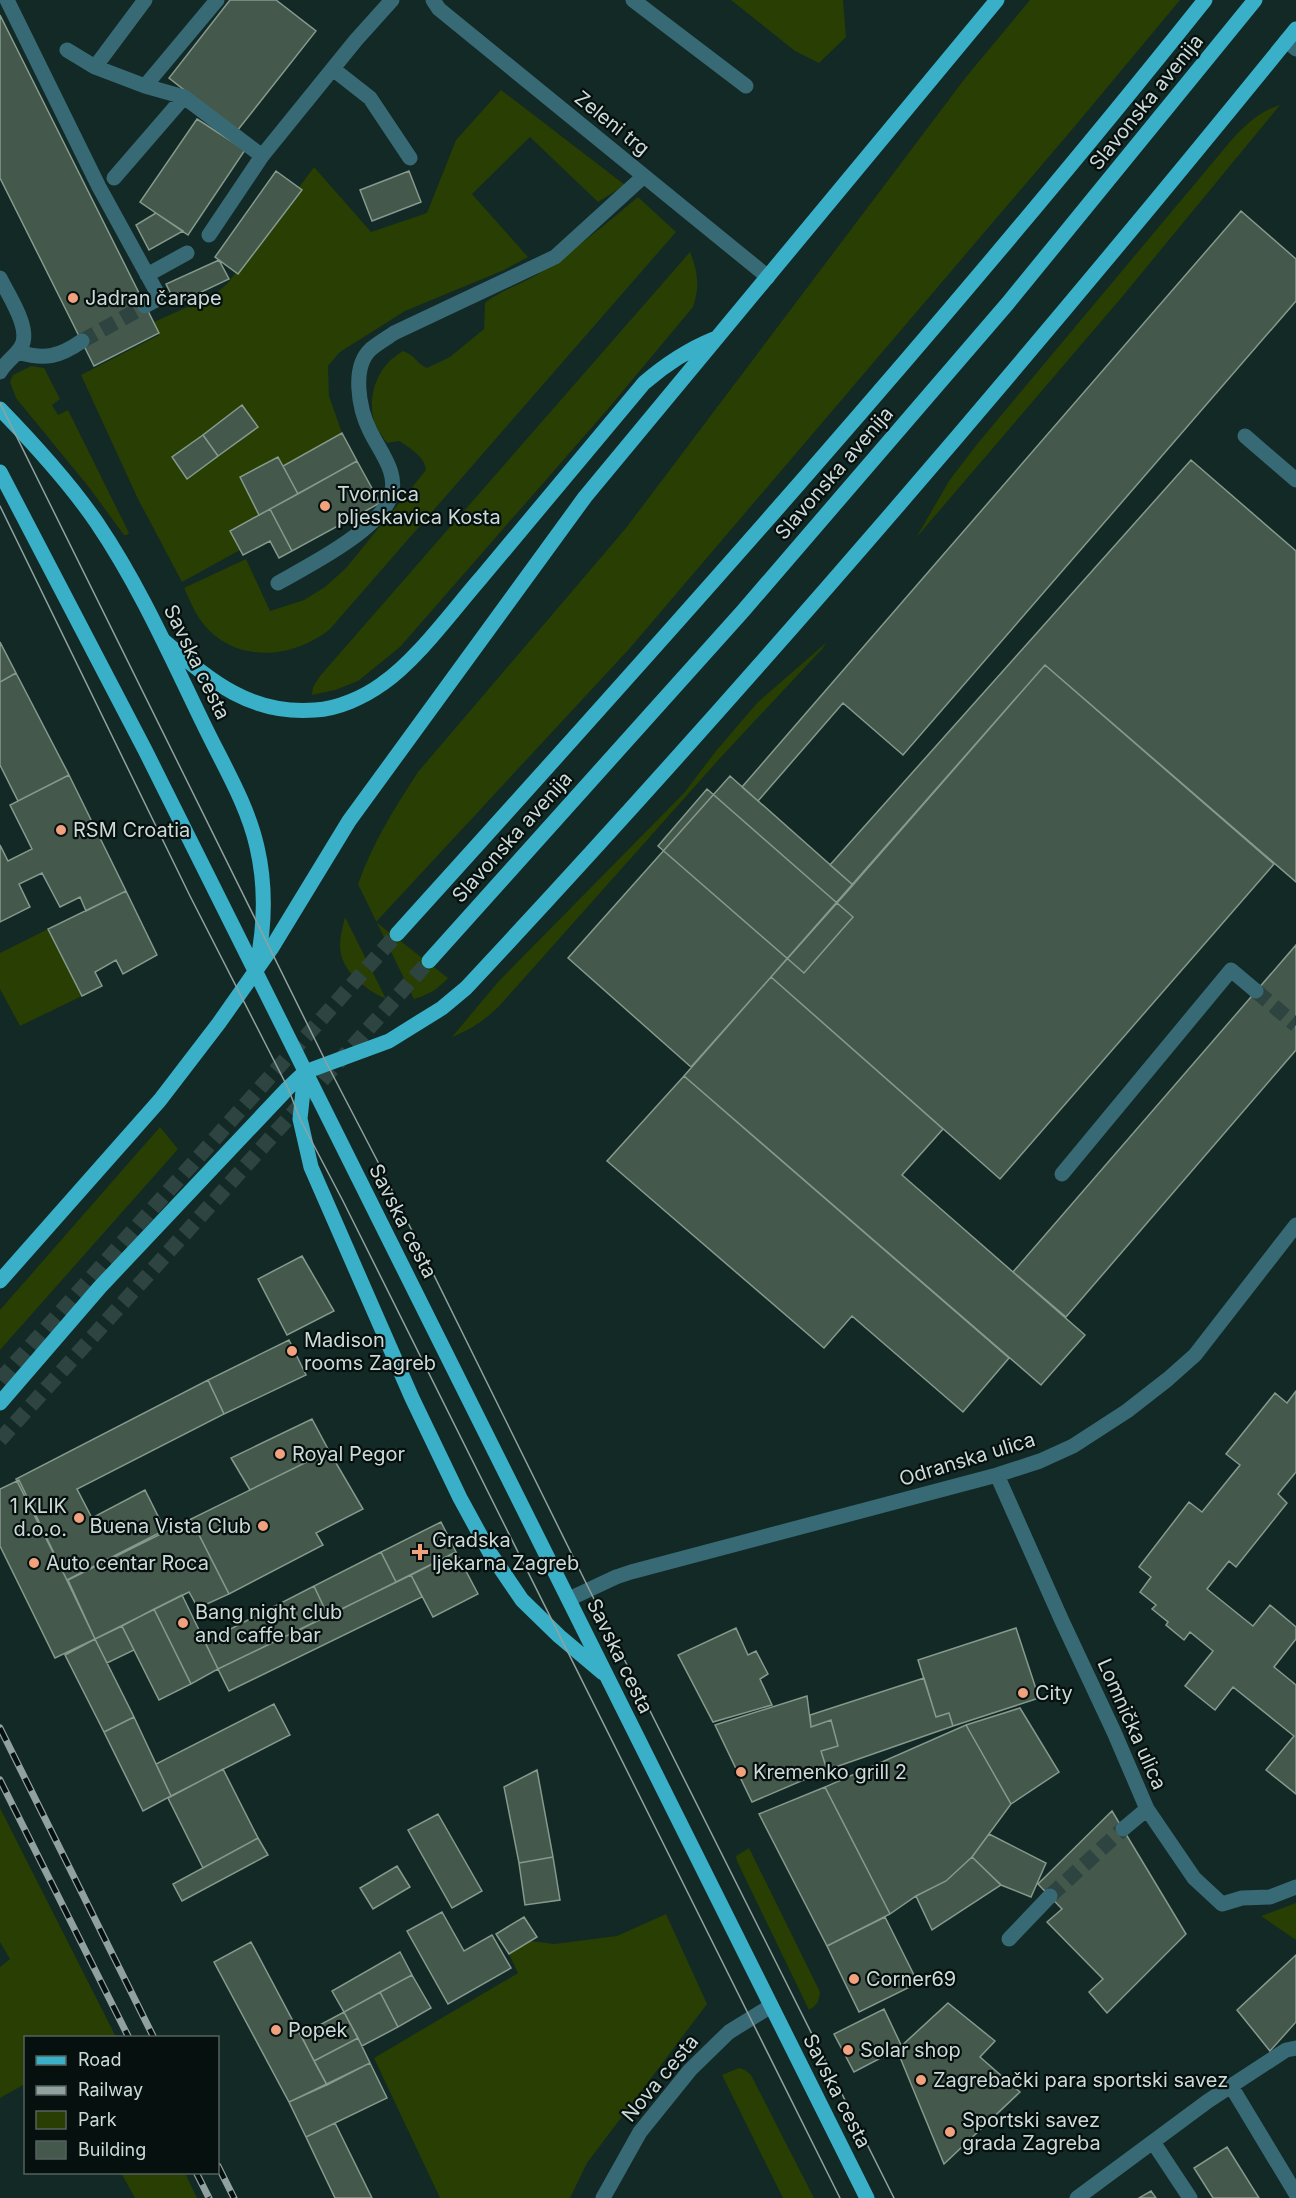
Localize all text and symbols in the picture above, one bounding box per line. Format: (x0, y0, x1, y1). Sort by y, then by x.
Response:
street label: Slavonska avenija (1084, 29, 1208, 175)
street label: Zeleni trg (570, 86, 654, 160)
place label: Jadran čarape (85, 286, 222, 310)
marker: Jadran čarape (66, 291, 80, 305)
street label: Slavonska avenija (770, 402, 898, 544)
place label: Tvornica pljeskavica Kosta (337, 482, 501, 529)
marker: Tvornica pljeskavica Kosta (318, 499, 332, 513)
street label: Savska cesta (159, 601, 235, 723)
street label: Slavonska avenija (447, 767, 577, 907)
place label: RSM Croatia (73, 818, 190, 842)
marker: RSM Croatia (54, 823, 68, 837)
street label: Savska cesta (364, 1160, 442, 1282)
place label: Madison rooms Zagreb (304, 1328, 436, 1375)
marker: Madison rooms Zagreb (285, 1344, 299, 1358)
street label: Odranska ulica (896, 1427, 1038, 1491)
place label: Royal Pegor (292, 1442, 406, 1466)
marker: Royal Pegor (273, 1447, 287, 1461)
place label: 1 KLIK d.o.o. (10, 1494, 67, 1541)
marker: 1 KLIK d.o.o. (72, 1511, 86, 1525)
place label: Buena Vista Club (90, 1514, 251, 1538)
marker: Buena Vista Club (256, 1519, 270, 1533)
place label: Gradska ljekarna Zagreb (432, 1528, 579, 1575)
marker: Gradska ljekarna Zagreb (413, 1545, 427, 1559)
place label: Auto centar Roca (46, 1551, 209, 1575)
marker: Auto centar Roca (27, 1556, 41, 1570)
street label: Savska cesta (582, 1595, 658, 1717)
place label: Bang night club and caffe bar (195, 1600, 342, 1647)
marker: Bang night club and caffe bar (176, 1616, 190, 1630)
street label: Lomnička ulica (1092, 1655, 1172, 1793)
place label: City (1035, 1681, 1073, 1705)
marker: City (1016, 1686, 1030, 1700)
place label: Kremenko grill 2 (753, 1760, 907, 1784)
marker: Kremenko grill 2 (734, 1765, 748, 1779)
place label: Corner69 (866, 1967, 956, 1991)
marker: Corner69 (847, 1972, 861, 1986)
place label: Popek (288, 2018, 348, 2042)
marker: Popek (269, 2023, 283, 2037)
street label: Nova cesta (617, 2030, 703, 2126)
street label: Savska cesta (798, 2030, 876, 2152)
legend (24, 2036, 219, 2174)
place label: Solar shop (860, 2038, 961, 2062)
marker: Solar shop (841, 2043, 855, 2057)
text: Road (78, 2049, 121, 2070)
place label: Zagrebački para sportski savez (933, 2068, 1228, 2092)
marker: Zagrebački para sportski savez (914, 2073, 928, 2087)
text: Railway (78, 2079, 143, 2100)
place label: Sportski savez grada Zagreba (962, 2108, 1101, 2155)
text: Park (78, 2109, 117, 2130)
marker: Sportski savez grada Zagreba (943, 2125, 957, 2139)
text: Building (78, 2139, 146, 2160)

